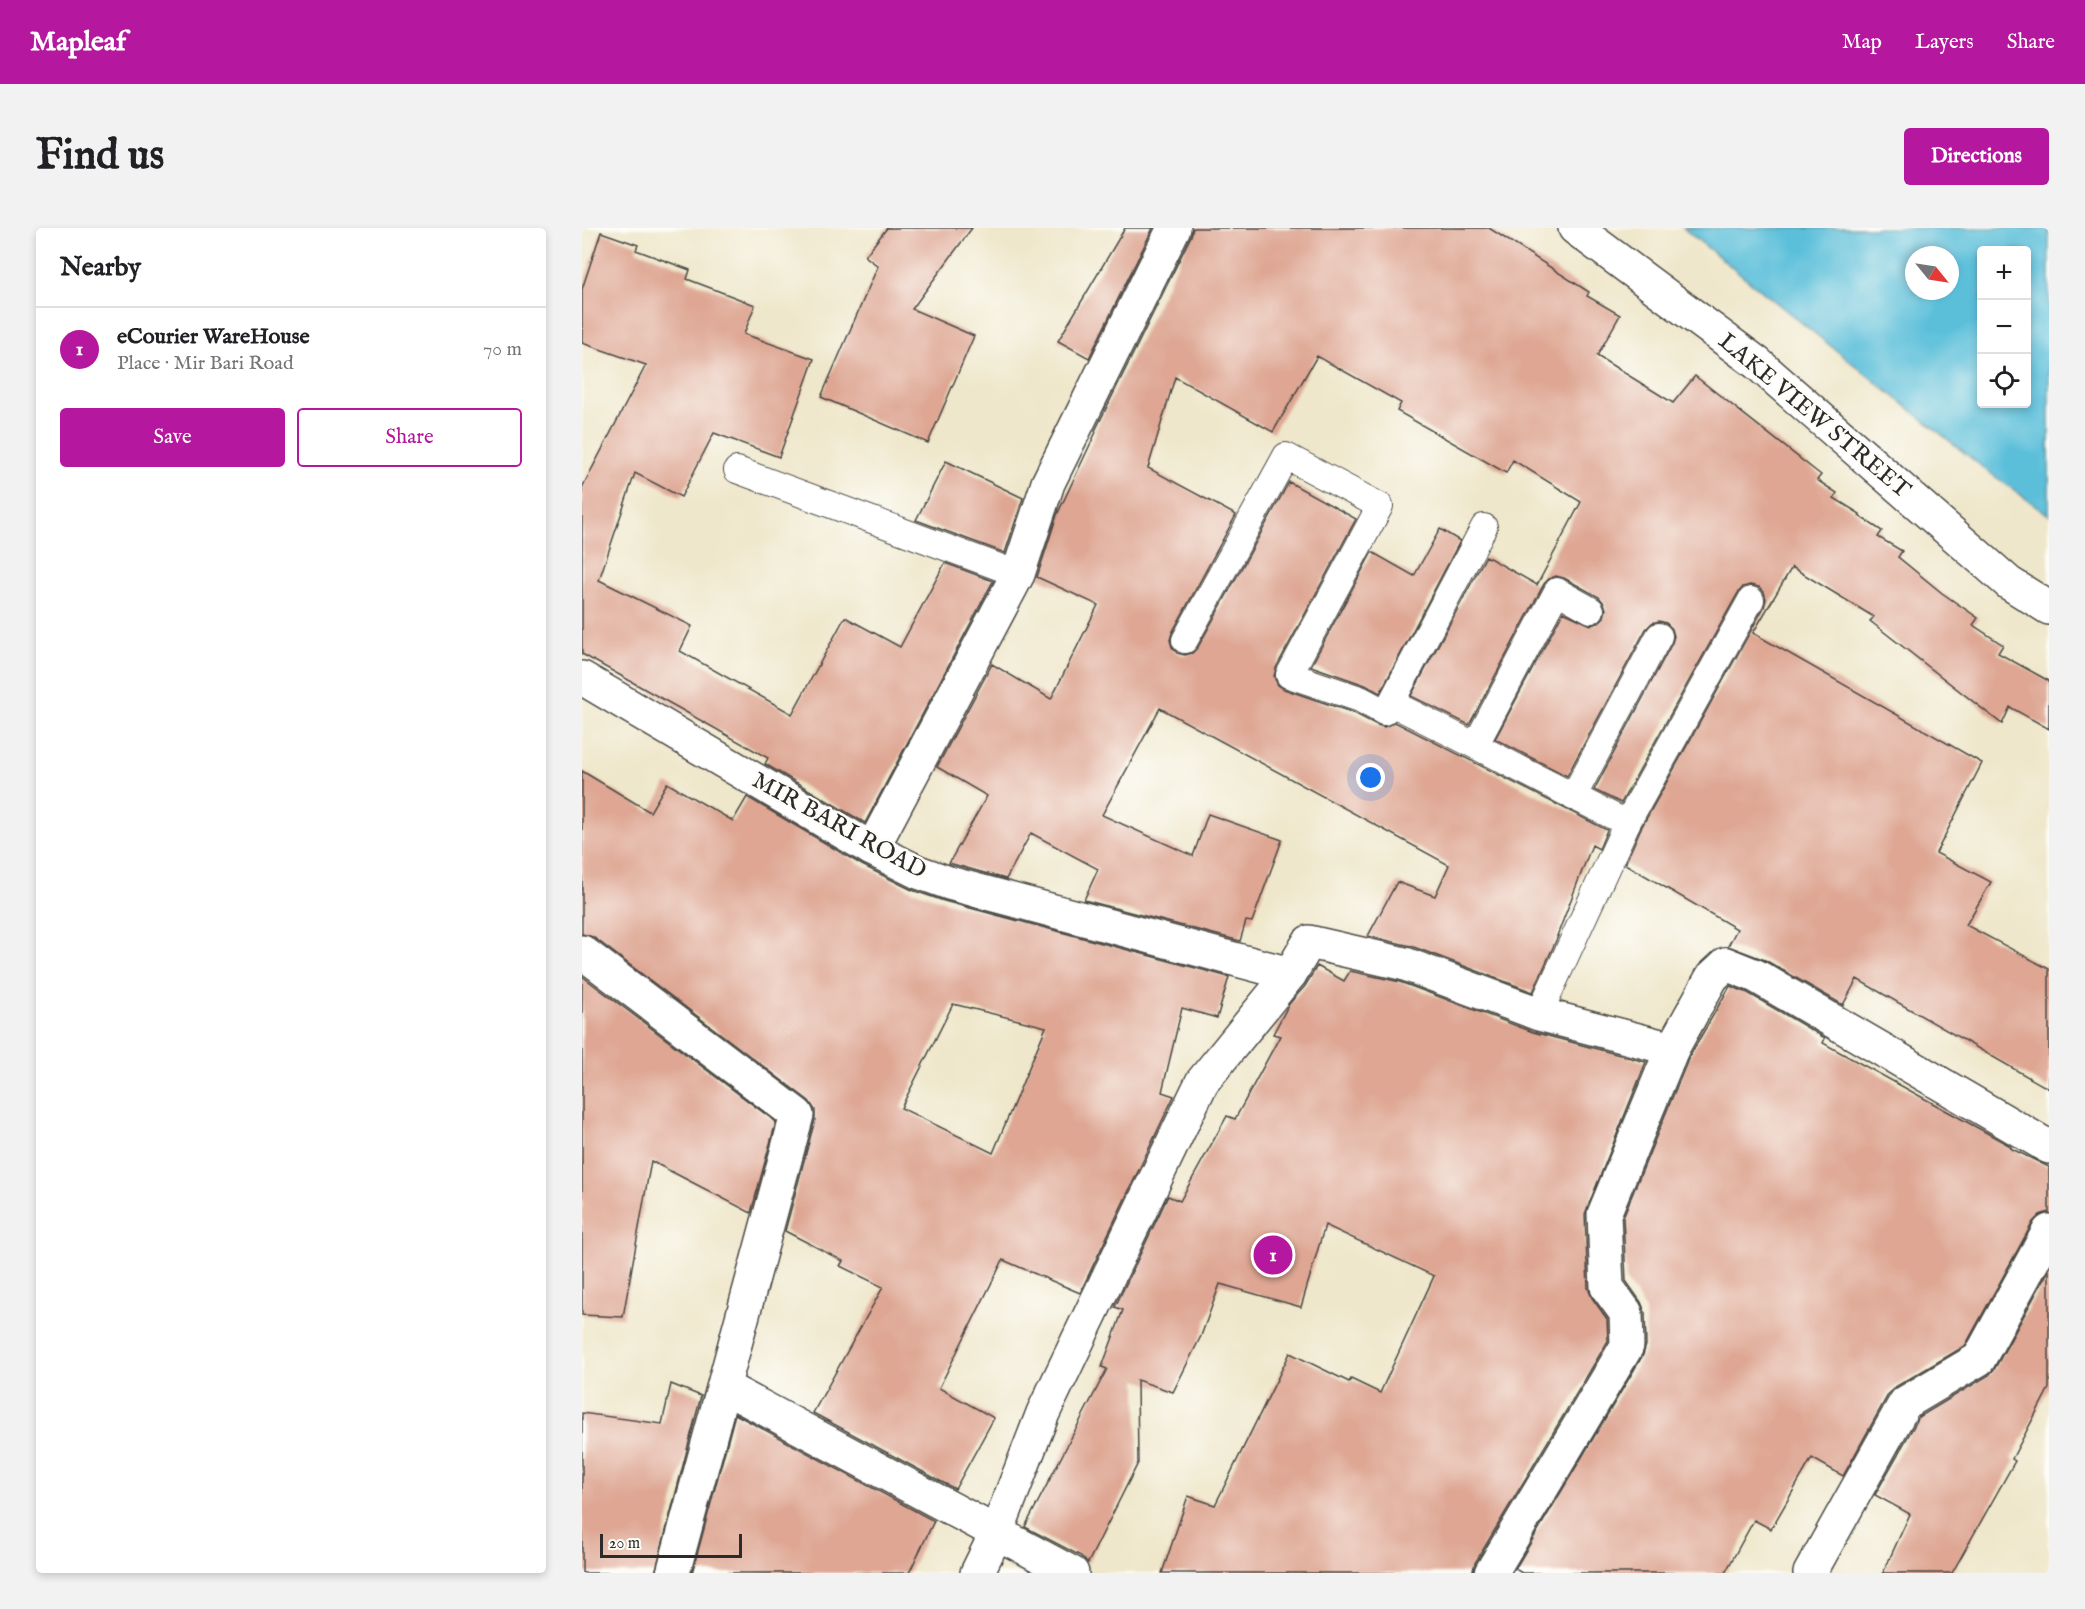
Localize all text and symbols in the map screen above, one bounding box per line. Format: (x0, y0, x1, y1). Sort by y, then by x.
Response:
text: Mapleaf (30, 25, 126, 60)
text: Map (1842, 29, 1882, 56)
text: Layers (1915, 29, 1974, 56)
text: Share (2007, 29, 2055, 56)
button: Directions (1904, 128, 2049, 185)
text: Find us (36, 130, 164, 183)
north arrow (1905, 246, 1959, 300)
map controls (1977, 246, 2031, 408)
button: + (1977, 246, 2031, 300)
text: Nearby (60, 251, 141, 284)
button: − (1977, 300, 2031, 354)
text: eCourier WareHouse (117, 323, 310, 351)
street label: LAKE VIEW STREET (1711, 326, 1917, 506)
text: 1 (76, 337, 83, 362)
text: 70 m (483, 337, 522, 362)
text: Place · Mir Bari Road (117, 351, 294, 376)
button: locate (1977, 354, 2031, 408)
button: Save (60, 408, 285, 467)
button: Share (297, 408, 522, 467)
your location (1356, 763, 1385, 792)
street label: MIR BARI ROAD (746, 765, 932, 887)
pin: 1 (1254, 1232, 1292, 1278)
scale bar (600, 1531, 742, 1558)
text: 20 m (609, 1534, 640, 1554)

